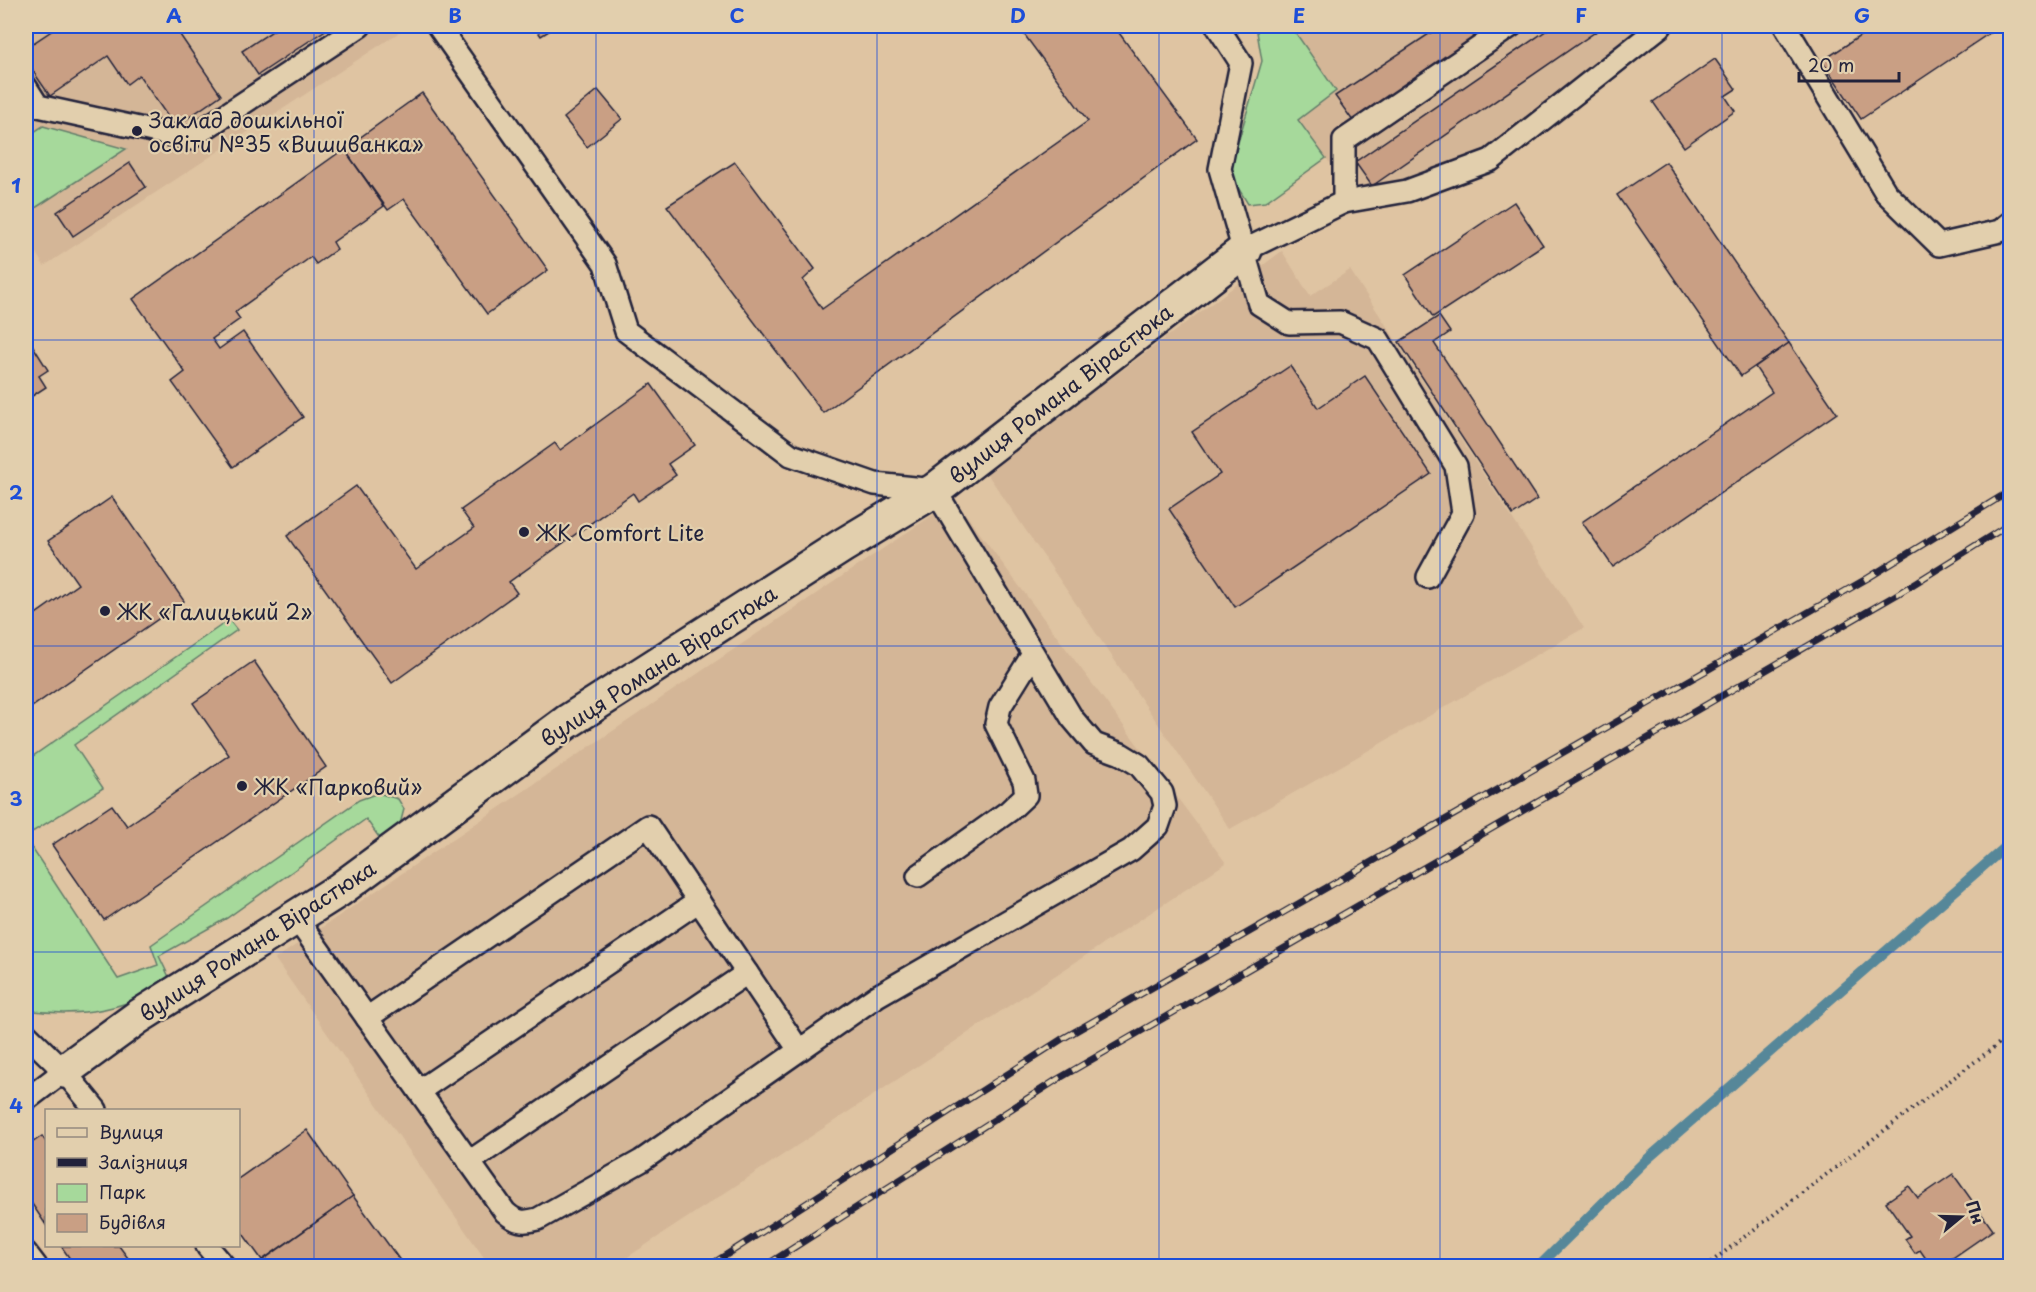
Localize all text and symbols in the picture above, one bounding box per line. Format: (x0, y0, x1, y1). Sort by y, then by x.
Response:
text: A (166, 0, 182, 30)
text: B (448, 0, 462, 30)
text: C (729, 0, 745, 30)
text: D (1010, 0, 1026, 30)
text: E (1293, 0, 1305, 30)
text: F (1575, 0, 1587, 30)
text: G (1854, 0, 1870, 30)
scale bar (1799, 45, 1900, 83)
text: 20 m (1808, 51, 1854, 78)
place label: Заклад дошкільної освіти №35 «Вишиванка» (149, 103, 424, 159)
marker: Заклад дошкільної освіти №35 «Вишиванка» (130, 124, 144, 138)
text: 1 (11, 170, 21, 200)
street label: вулиця Романа Вірастюка (941, 295, 1179, 491)
text: 2 (9, 477, 23, 507)
place label: ЖК Comfort Lite (535, 516, 704, 548)
marker: ЖК Comfort Lite (517, 525, 531, 539)
street label: вулиця Романа Вірастюка (533, 576, 783, 754)
place label: ЖК «Галицький 2» (116, 595, 312, 627)
marker: ЖК «Галицький 2» (98, 604, 112, 618)
place label: ЖК «Парковий» (253, 770, 422, 802)
marker: ЖК «Парковий» (235, 779, 249, 793)
text: 3 (9, 783, 23, 813)
street label: вулиця Романа Вірастюка (132, 851, 382, 1029)
text: 4 (9, 1090, 23, 1120)
legend (45, 1109, 240, 1247)
text: Вулиця (99, 1118, 164, 1145)
text: Залізниця (98, 1148, 188, 1175)
text: Парк (99, 1178, 146, 1205)
north arrow (1931, 1187, 1991, 1247)
text: Пн (1961, 1197, 1991, 1227)
text: Будівля (99, 1208, 166, 1235)

